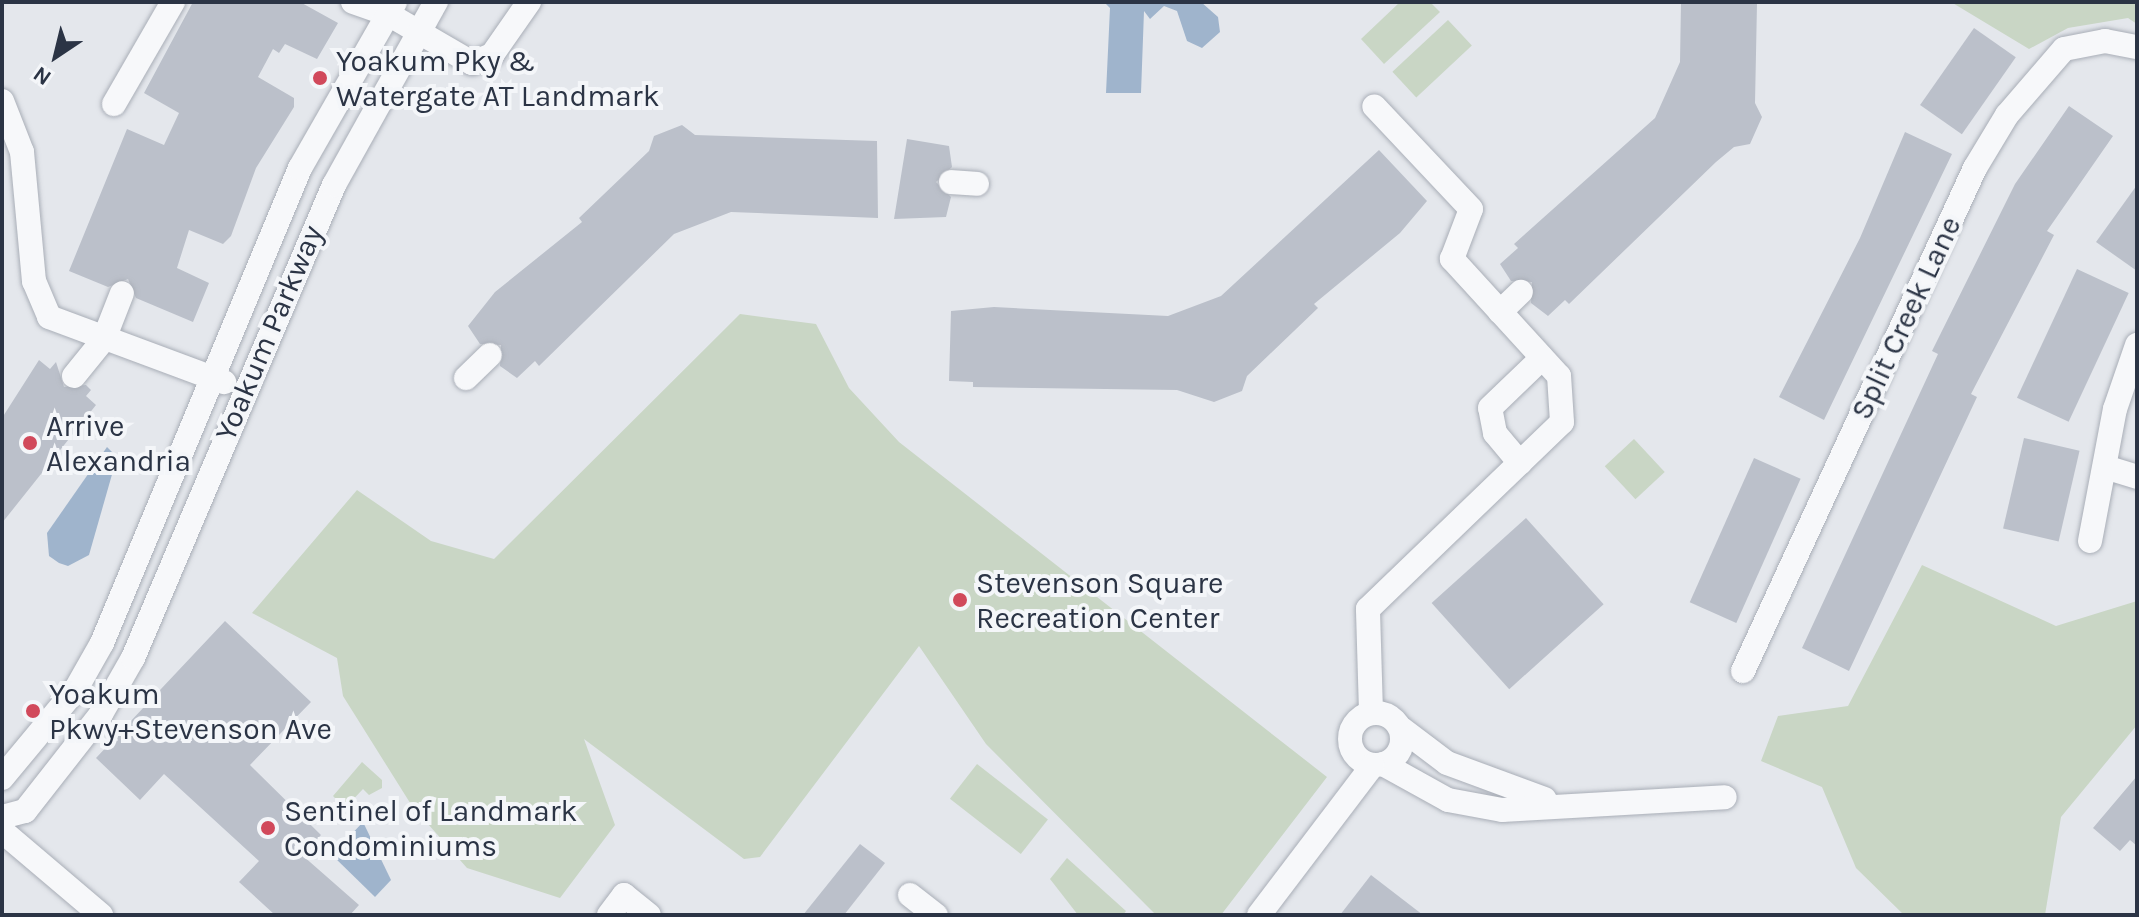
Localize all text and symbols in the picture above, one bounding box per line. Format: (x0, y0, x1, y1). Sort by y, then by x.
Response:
north arrow (16, 16, 96, 96)
place label: Yoakum Pky & Watergate AT Landmark (336, 43, 660, 114)
text: N (28, 60, 56, 91)
marker: Yoakum Pky & Watergate AT Landmark (311, 69, 329, 87)
street label: Split Creek Lane (1843, 211, 1969, 425)
street label: Yoakum Parkway (207, 220, 331, 446)
place label: Arrive Alexandria (46, 408, 191, 478)
marker: Arrive Alexandria (21, 434, 39, 452)
place label: Stevenson Square Recreation Center (976, 565, 1223, 636)
marker: Stevenson Square Recreation Center (951, 591, 969, 609)
place label: Yoakum Pkwy+Stevenson Ave (49, 676, 332, 746)
marker: Yoakum Pkwy+Stevenson Ave (24, 702, 42, 720)
place label: Sentinel of Landmark Condominiums (284, 793, 577, 864)
marker: Sentinel of Landmark Condominiums (259, 819, 277, 837)

